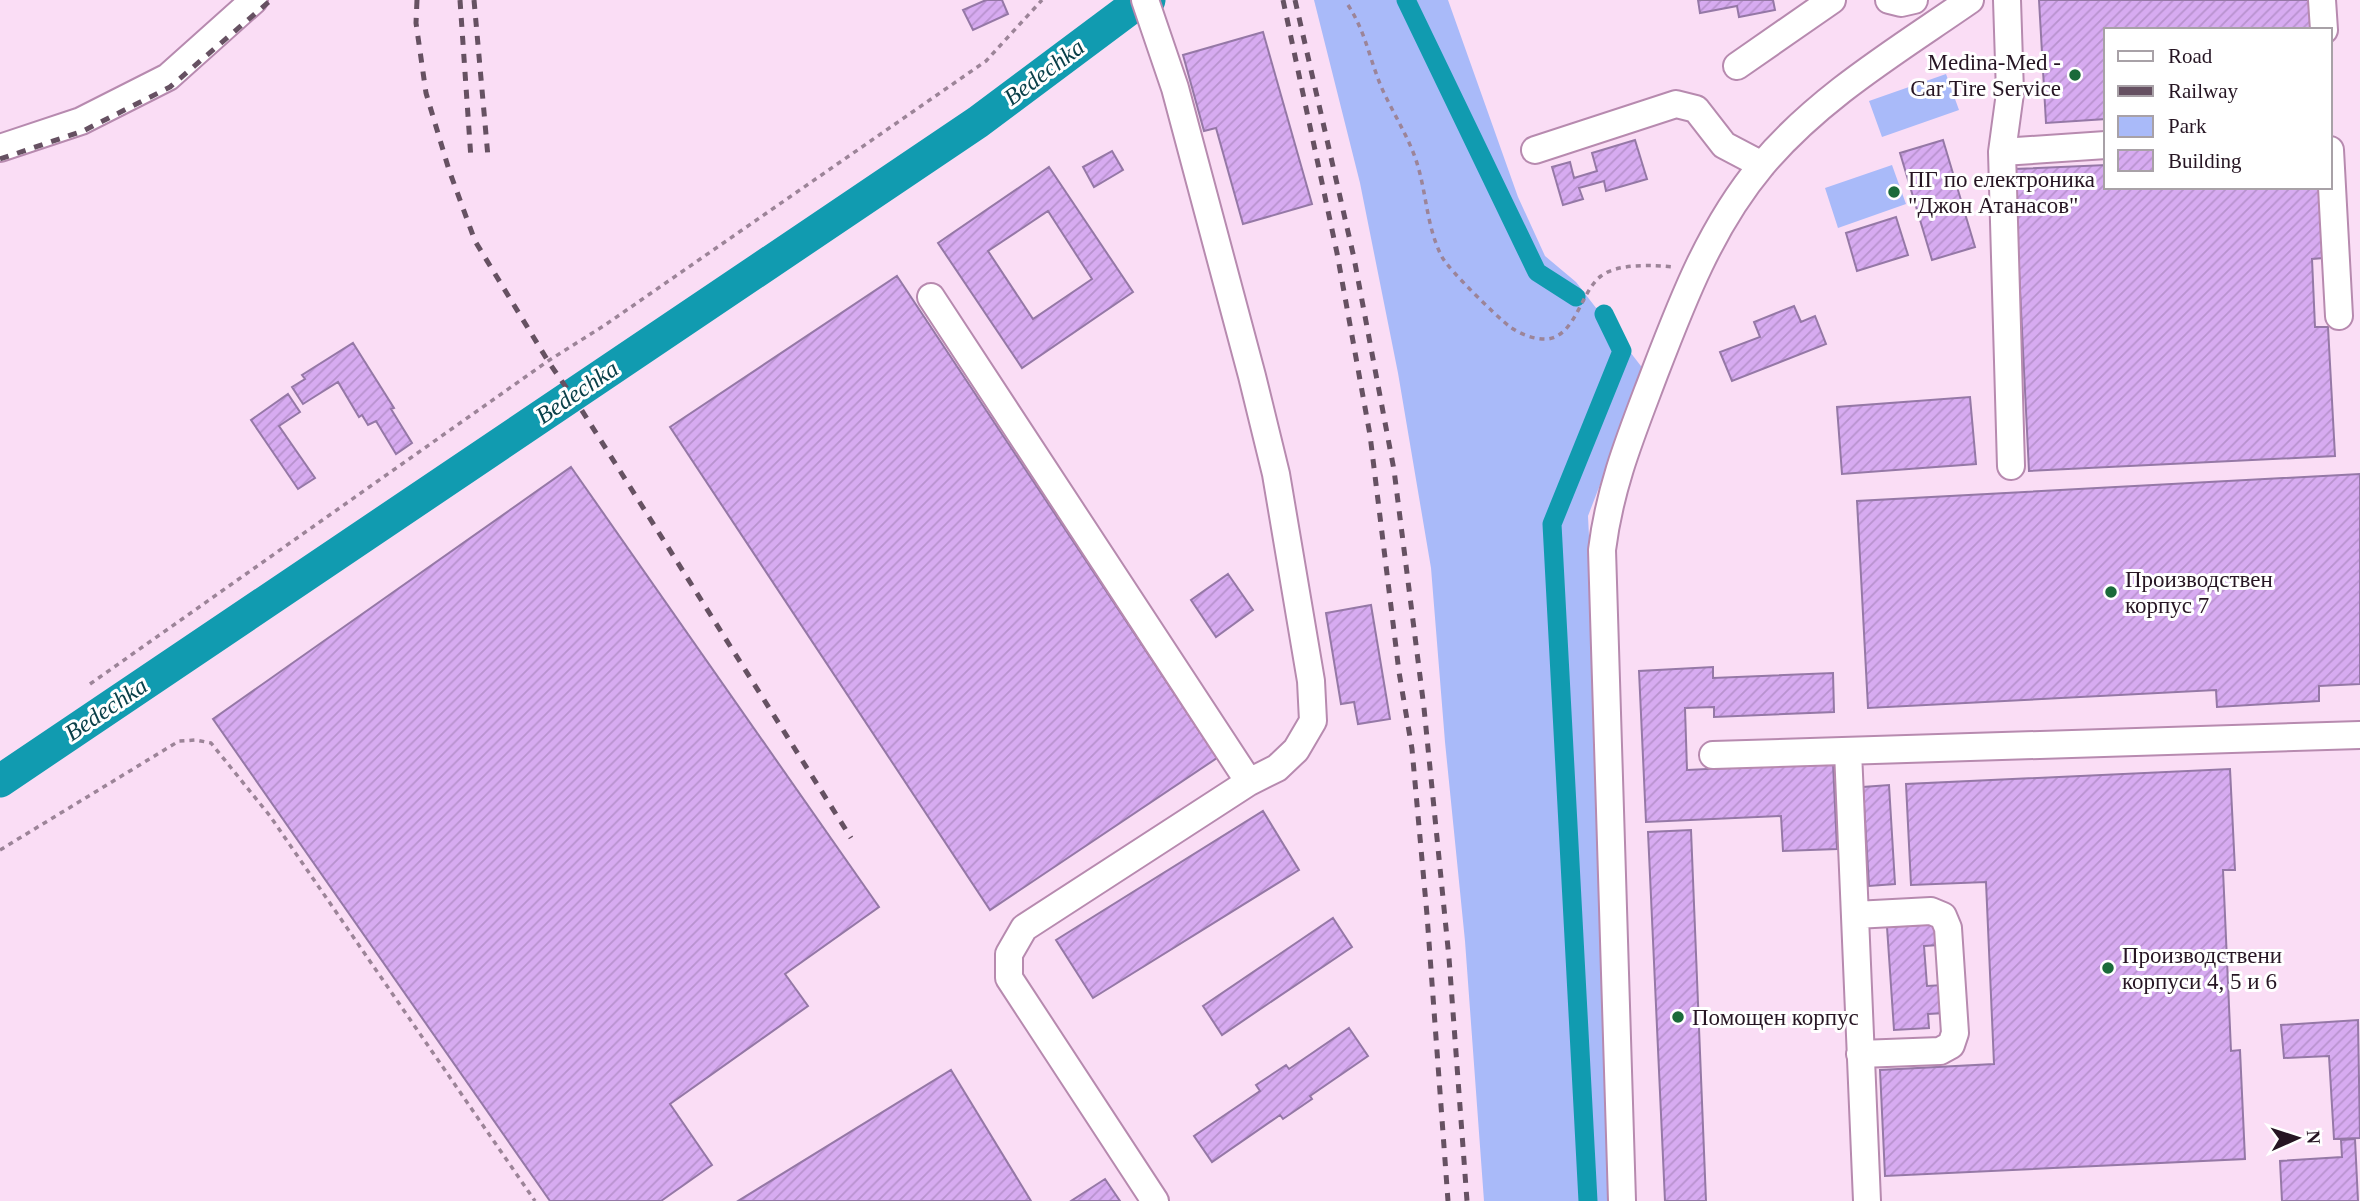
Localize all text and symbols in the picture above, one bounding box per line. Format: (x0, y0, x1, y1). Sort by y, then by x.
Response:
legend (2104, 28, 2332, 189)
water label: Bedechka (999, 34, 1089, 110)
text: Road (2168, 44, 2213, 68)
place label: Medina-Med - Car Tire Service (1910, 50, 2061, 101)
marker: Medina-Med - Car Tire Service (2067, 67, 2083, 83)
text: Railway (2168, 79, 2238, 103)
text: Park (2168, 114, 2207, 138)
text: Building (2168, 149, 2242, 173)
place label: ПГ по електроника "Джон Атанасов" (1908, 167, 2095, 218)
marker: ПГ по електроника "Джон Атанасов" (1886, 184, 1902, 200)
water label: Bedechka (531, 355, 623, 429)
place label: Производствeн корпус 7 (2125, 567, 2273, 618)
marker: Производствeн корпус 7 (2103, 584, 2119, 600)
water label: Bedechka (60, 672, 152, 746)
place label: Производствени корпуси 4, 5 и 6 (2122, 943, 2282, 994)
marker: Производствени корпуси 4, 5 и 6 (2100, 960, 2116, 976)
place label: Помощен корпус (1692, 1005, 1859, 1030)
marker: Помощен корпус (1670, 1009, 1686, 1025)
north arrow (2262, 1103, 2332, 1173)
text: N (2303, 1130, 2324, 1145)

